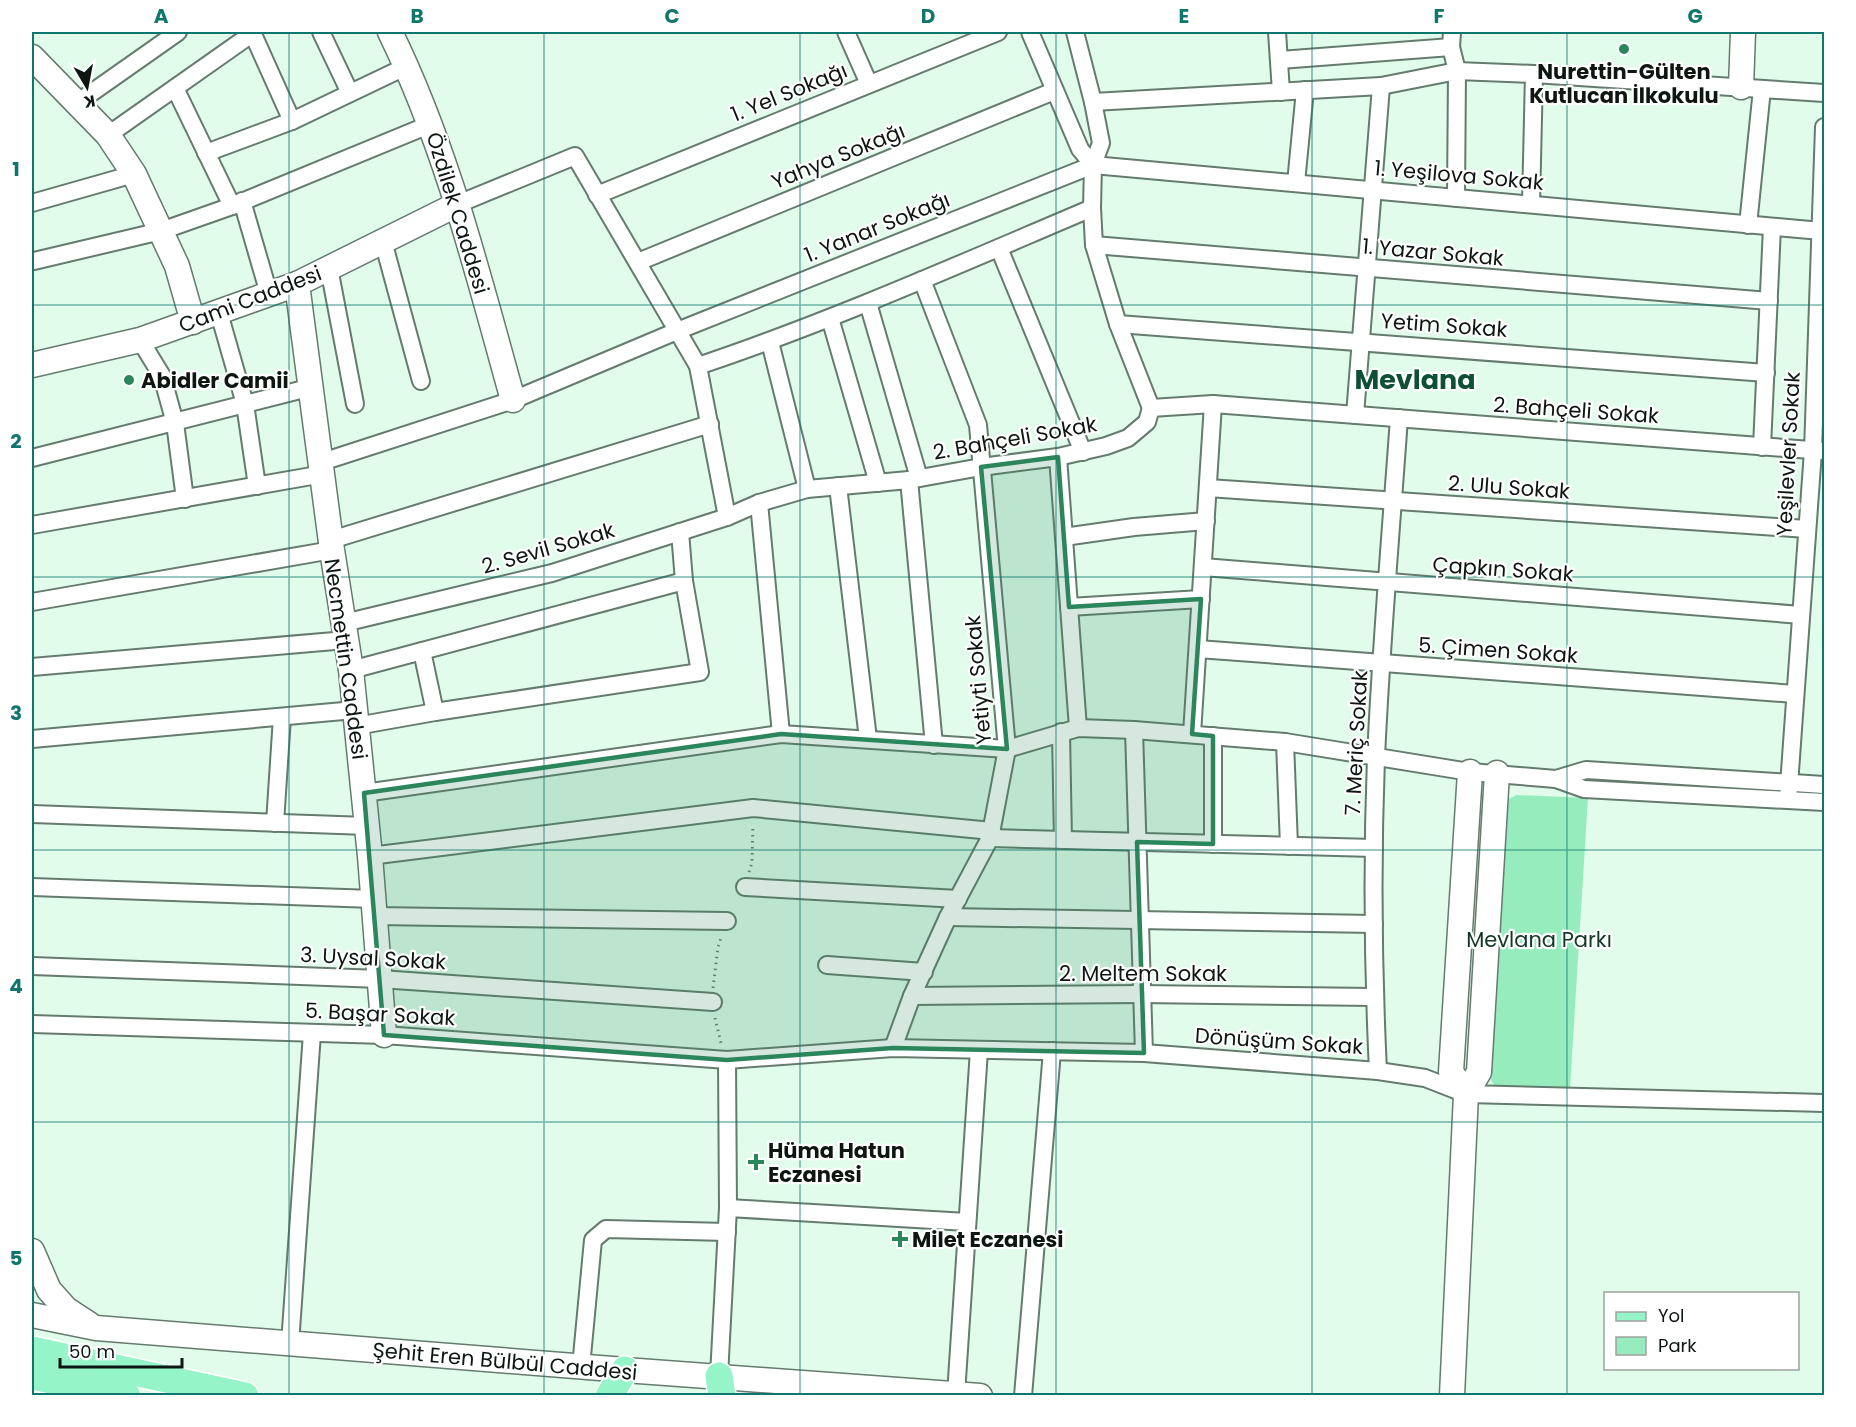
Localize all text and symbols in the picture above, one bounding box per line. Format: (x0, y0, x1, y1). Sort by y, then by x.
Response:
text: A (154, 2, 169, 30)
text: B (410, 2, 424, 30)
text: C (664, 2, 680, 30)
text: D (921, 2, 935, 30)
text: E (1179, 2, 1189, 30)
text: F (1434, 2, 1445, 30)
text: G (1687, 2, 1703, 30)
marker: Nurettin-Gülten Kutlucan İlkokulu (1617, 42, 1631, 56)
street label: 1. Yel Sokağı (727, 56, 851, 128)
north arrow (57, 57, 117, 117)
place label: Nurettin-Gülten Kutlucan İlkokulu (1529, 57, 1719, 110)
text: K (82, 89, 97, 114)
street label: Yahya Sokağı (767, 116, 909, 196)
street label: Özdilek Caddesi (420, 128, 496, 298)
street label: 1. Yeşilova Sokak (1373, 153, 1545, 197)
text: 1 (12, 155, 20, 183)
street label: 1. Yanar Sokağı (800, 185, 954, 269)
street label: 1. Yazar Sokak (1361, 231, 1505, 273)
street label: Cami Caddesi (174, 258, 326, 340)
street label: Yetim Sokak (1380, 306, 1508, 344)
district label: Mevlana (1354, 361, 1476, 398)
place label: Abidler Camii (141, 366, 289, 395)
street label: Yeşilevler Sokak (1769, 371, 1807, 537)
marker: Abidler Camii (122, 373, 136, 387)
street label: 2. Bahçeli Sokak (1492, 390, 1660, 430)
street label: 2. Bahçeli Sokak (931, 409, 1099, 467)
text: 2 (10, 427, 22, 455)
street label: 2. Ulu Sokak (1447, 468, 1571, 506)
street label: 2. Sevil Sokak (478, 515, 618, 581)
street label: Çapkın Sokak (1432, 550, 1575, 588)
street label: Necmettin Caddesi (318, 557, 374, 761)
street label: Yetiyti Sokak (958, 614, 998, 746)
street label: 5. Çimen Sokak (1417, 630, 1579, 670)
street label: 7. Meriç Sokak (1338, 669, 1374, 816)
text: 3 (10, 699, 22, 727)
park label: Mevlana Parkı (1466, 925, 1612, 954)
street label: 3. Uysal Sokak (299, 940, 447, 976)
street label: 2. Meltem Sokak (1059, 959, 1227, 988)
text: 4 (9, 972, 23, 1000)
street label: 5. Başar Sokak (304, 996, 456, 1032)
street label: Dönüşüm Sokak (1194, 1021, 1364, 1061)
place label: Hüma Hatun Eczanesi (768, 1136, 905, 1189)
marker: Hüma Hatun Eczanesi (749, 1155, 763, 1169)
place label: Milet Eczanesi (912, 1225, 1063, 1254)
marker: Milet Eczanesi (893, 1232, 907, 1246)
text: 5 (10, 1244, 23, 1272)
legend (1604, 1292, 1799, 1370)
text: Yol (1658, 1303, 1684, 1328)
scale bar (60, 1331, 182, 1369)
text: Park (1658, 1333, 1697, 1358)
street label: Şehit Eren Bülbül Caddesi (371, 1335, 639, 1387)
text: 50 m (69, 1339, 115, 1364)

